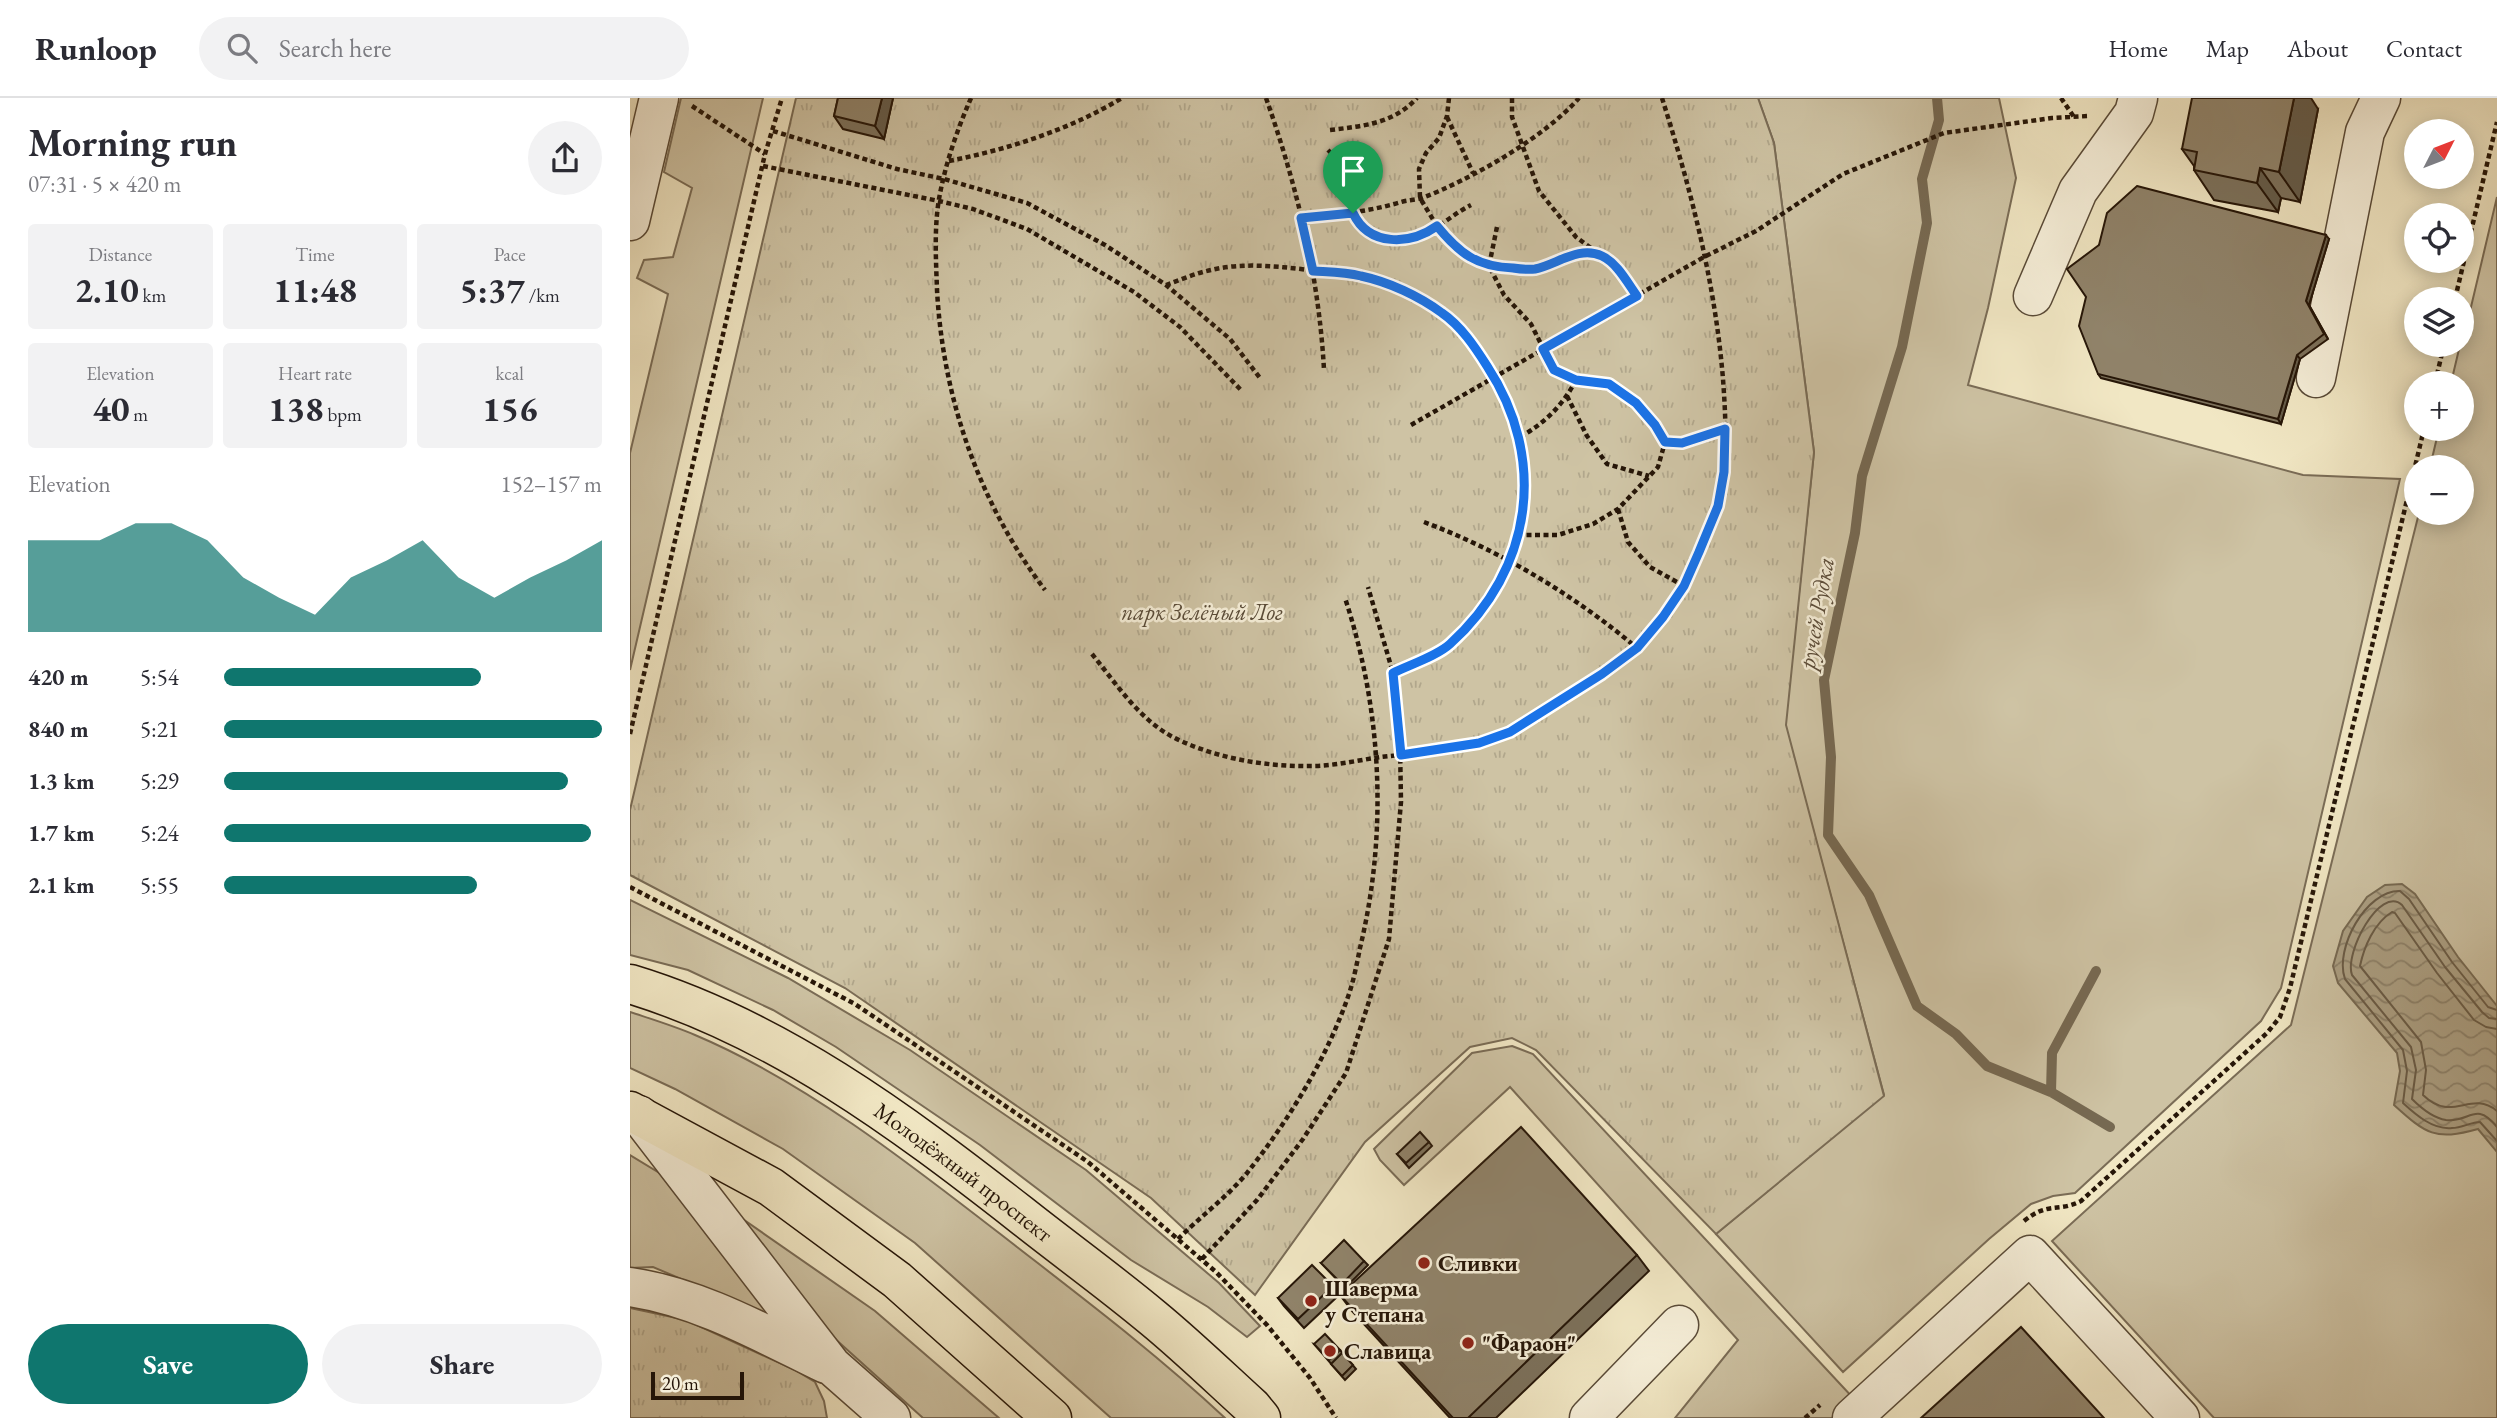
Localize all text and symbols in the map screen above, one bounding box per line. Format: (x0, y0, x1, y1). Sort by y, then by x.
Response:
search box (199, 17, 689, 80)
text: Runloop (35, 27, 157, 70)
icon: search (223, 29, 261, 67)
text: Search here (279, 31, 391, 65)
text: Home (2108, 33, 2168, 64)
text: Map (2206, 33, 2249, 64)
text: About (2287, 33, 2348, 64)
text: Contact (2386, 33, 2462, 64)
text: Morning run (28, 118, 237, 167)
north arrow (2404, 119, 2474, 189)
map controls (2404, 119, 2474, 525)
button: share (528, 121, 602, 195)
pin (1323, 141, 1383, 213)
icon: arrive (1334, 152, 1372, 190)
text: 07:31 · 5 × 420 m (28, 169, 181, 199)
button: locate (2404, 203, 2474, 273)
text: Distance (89, 242, 152, 267)
text: Time (295, 242, 335, 267)
text: Pace (494, 242, 526, 267)
text: 2.10 (74, 267, 139, 312)
text: 11:48 (273, 267, 357, 312)
text: 5:37 (459, 267, 525, 312)
text: km (139, 283, 166, 308)
text: /km (525, 283, 560, 308)
button: layers (2404, 287, 2474, 357)
text: Elevation (86, 361, 155, 386)
text: Heart rate (278, 361, 352, 386)
text: kcal (495, 361, 524, 386)
button: + (2404, 371, 2474, 441)
text: 40 (93, 386, 130, 431)
text: 138 (268, 386, 324, 431)
text: 156 (482, 386, 537, 431)
text: m (130, 402, 148, 427)
text: bpm (324, 402, 362, 427)
button: − (2404, 455, 2474, 525)
text: Elevation (28, 469, 111, 499)
text: 152–157 m (501, 469, 602, 499)
water label: ручей Рудка (1790, 555, 1841, 674)
park label: парк Зелёный Лог (1121, 597, 1283, 627)
text: 420 m (28, 662, 89, 692)
text: 5:54 (140, 662, 179, 692)
text: 840 m (28, 714, 89, 744)
text: 5:21 (140, 714, 179, 744)
text: 1.3 km (28, 766, 95, 796)
text: 5:29 (140, 766, 179, 796)
text: 1.7 km (28, 818, 95, 848)
text: 5:24 (140, 818, 179, 848)
text: 2.1 km (28, 870, 95, 900)
text: 5:55 (140, 870, 179, 900)
street label: Молодёжный проспект (868, 1095, 1059, 1249)
place label: Сливки (1438, 1248, 1518, 1278)
marker: Сливки (1416, 1255, 1432, 1271)
place label: Шаверма у Степана (1325, 1273, 1425, 1329)
marker: Шаверма у Степана (1303, 1293, 1319, 1309)
button: Save (28, 1324, 308, 1404)
button: Share (322, 1324, 602, 1404)
place label: "Фараон" (1482, 1328, 1576, 1358)
marker: "Фараон" (1460, 1335, 1476, 1351)
place label: Славица (1344, 1336, 1432, 1366)
marker: Славица (1322, 1343, 1338, 1359)
scale bar (651, 1369, 744, 1401)
text: 20 m (662, 1371, 699, 1396)

